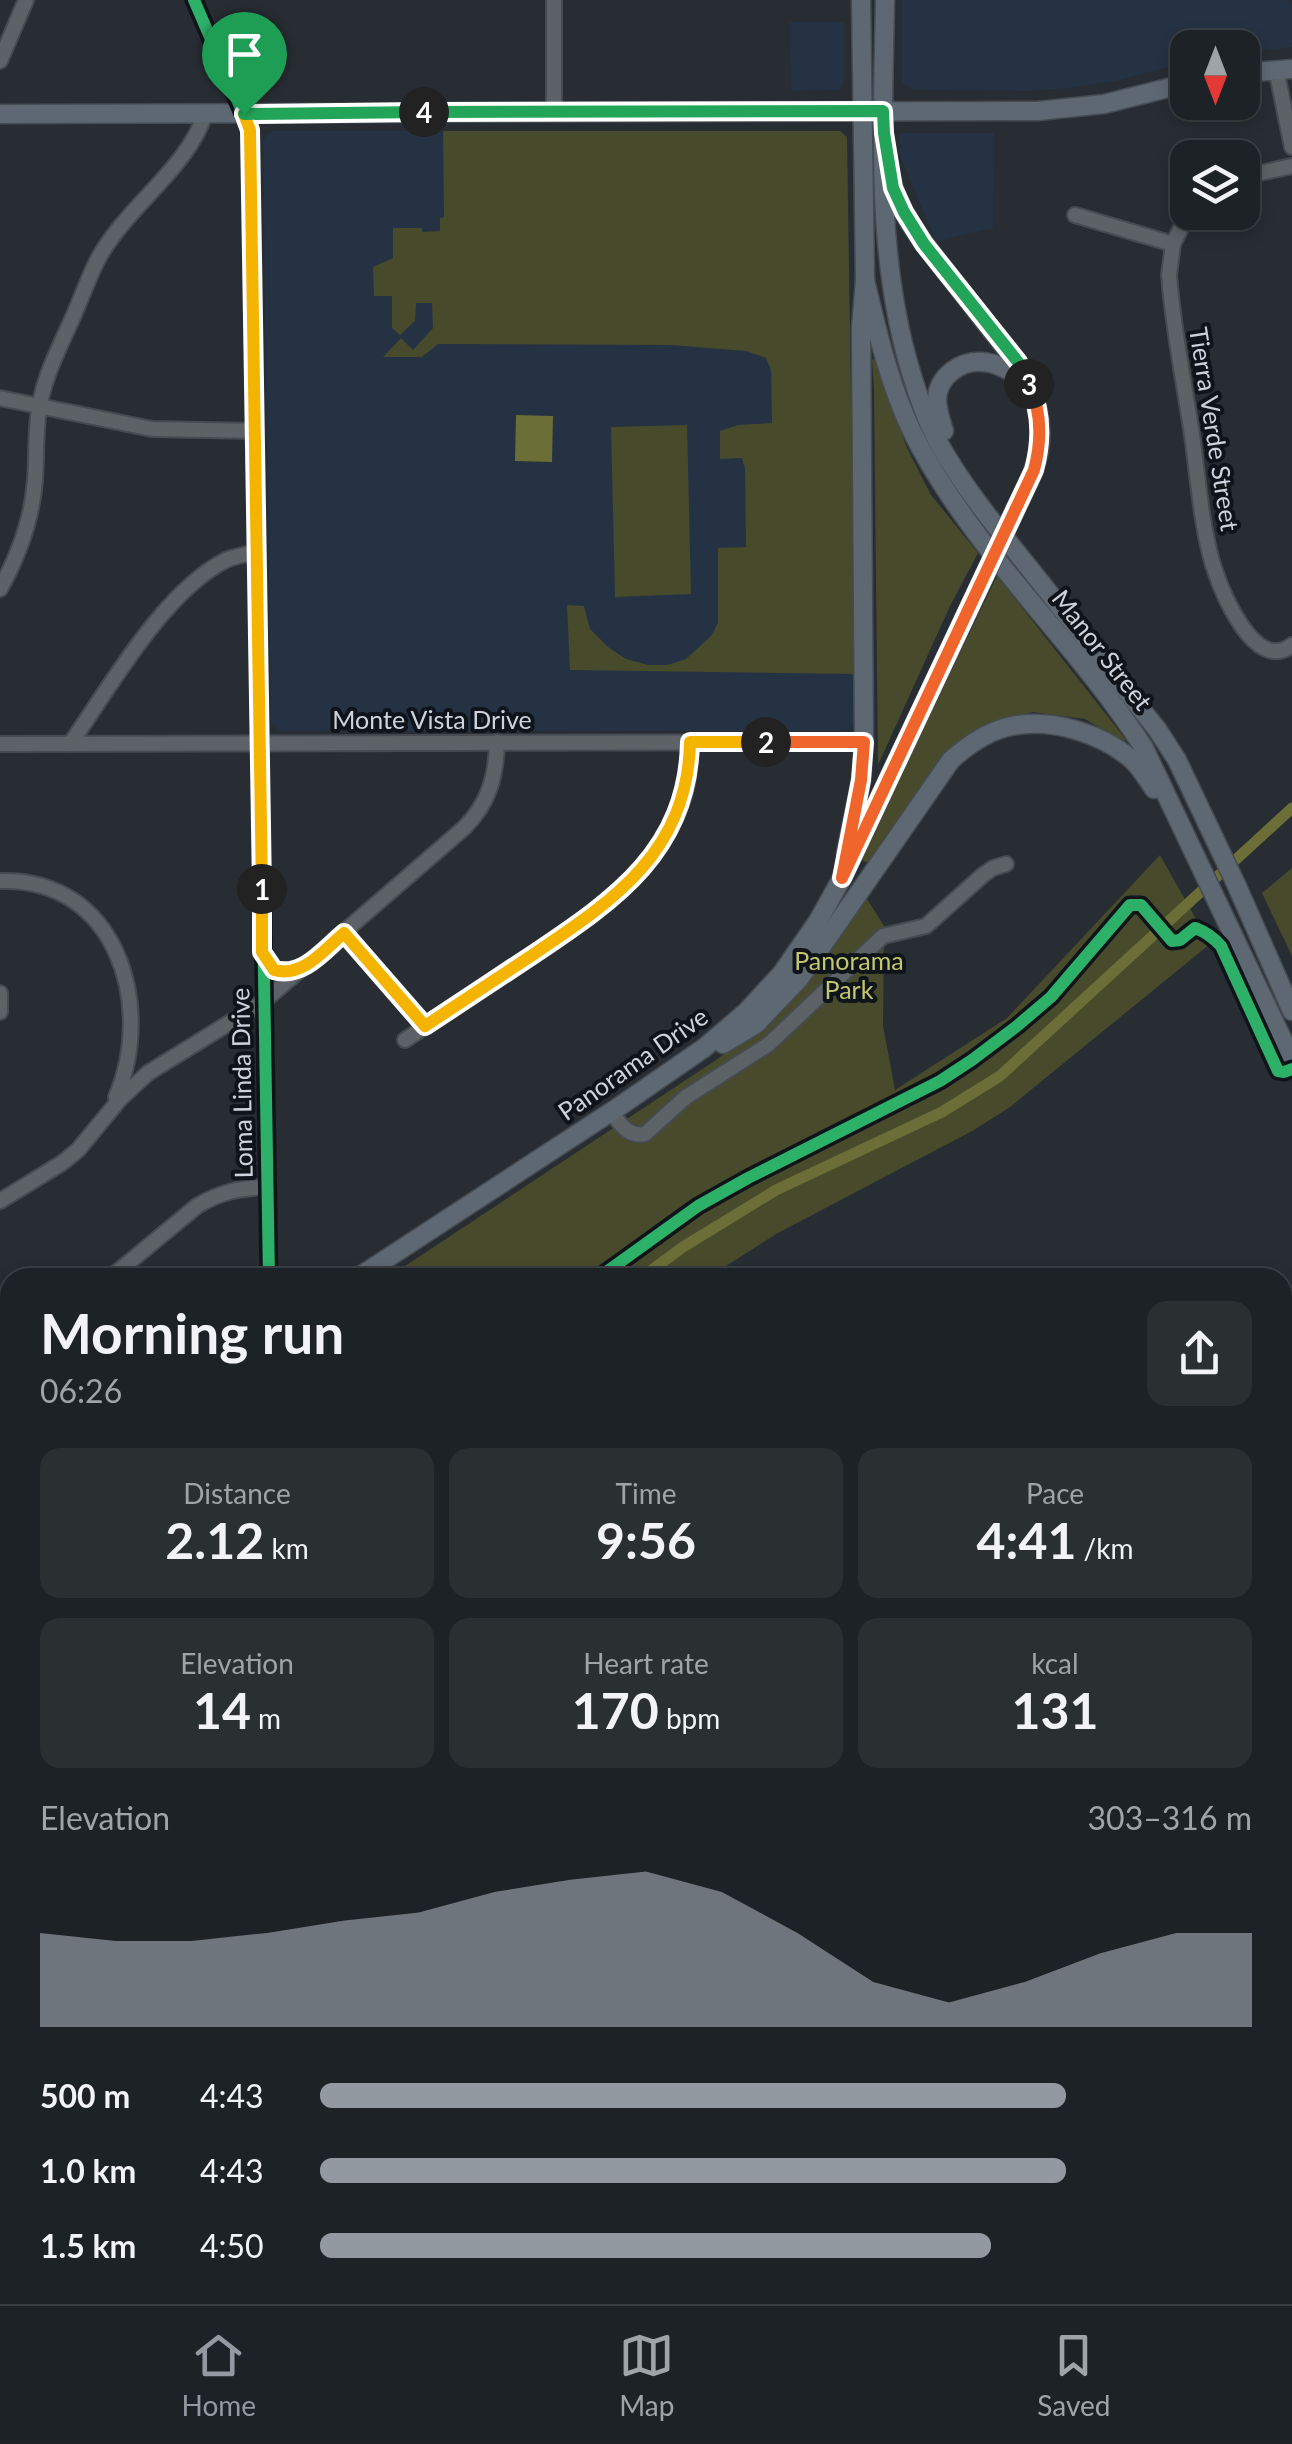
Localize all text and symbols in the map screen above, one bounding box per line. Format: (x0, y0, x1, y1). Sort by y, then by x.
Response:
pin (202, 12, 287, 115)
icon: arrive (217, 27, 272, 82)
north arrow (1170, 30, 1260, 120)
map controls (1170, 30, 1260, 230)
pin: 4 (399, 87, 449, 137)
text: 4 (416, 95, 432, 129)
button: layers (1170, 140, 1260, 230)
street label: Tierra Verde Street (1184, 325, 1246, 533)
pin: 3 (1004, 359, 1054, 409)
text: 3 (1021, 367, 1037, 401)
street label: Manor Street (1047, 583, 1159, 715)
street label: Monte Vista Drive (332, 704, 532, 734)
pin: 2 (741, 717, 791, 767)
text: 2 (758, 725, 774, 759)
pin: 1 (237, 864, 287, 914)
text: 1 (254, 872, 270, 906)
park label: Panorama Park (794, 945, 904, 1004)
street label: Loma Linda Drive (224, 987, 258, 1179)
street label: Panorama Drive (552, 1001, 713, 1126)
text: Morning run (40, 1300, 344, 1366)
button: share (1147, 1301, 1252, 1406)
text: 06:26 (40, 1371, 122, 1410)
text: Distance (183, 1476, 291, 1510)
text: Time (616, 1476, 676, 1510)
text: Pace (1026, 1476, 1084, 1510)
text: 2.12 (165, 1510, 264, 1570)
text: 9:56 (596, 1510, 696, 1570)
text: 4:41 (977, 1510, 1076, 1570)
text: km (264, 1531, 309, 1565)
text: /km (1076, 1531, 1133, 1565)
text: Elevation (180, 1646, 294, 1680)
text: Heart rate (583, 1646, 709, 1680)
text: kcal (1031, 1646, 1079, 1680)
text: 14 (193, 1680, 251, 1740)
text: 170 (572, 1680, 659, 1740)
text: 131 (1011, 1680, 1099, 1740)
text: m (251, 1701, 281, 1735)
text: bpm (659, 1701, 720, 1735)
text: Elevation (40, 1798, 170, 1837)
text: 303–316 m (1088, 1798, 1252, 1837)
text: 500 m (40, 2076, 130, 2115)
text: 4:43 (200, 2076, 264, 2115)
text: 1.0 km (40, 2151, 136, 2190)
text: 4:43 (200, 2151, 264, 2190)
text: 1.5 km (40, 2226, 136, 2265)
text: 4:50 (200, 2226, 264, 2265)
tab: Home (182, 2328, 256, 2422)
tab: Map (619, 2328, 674, 2422)
tab: Saved (1037, 2328, 1110, 2422)

